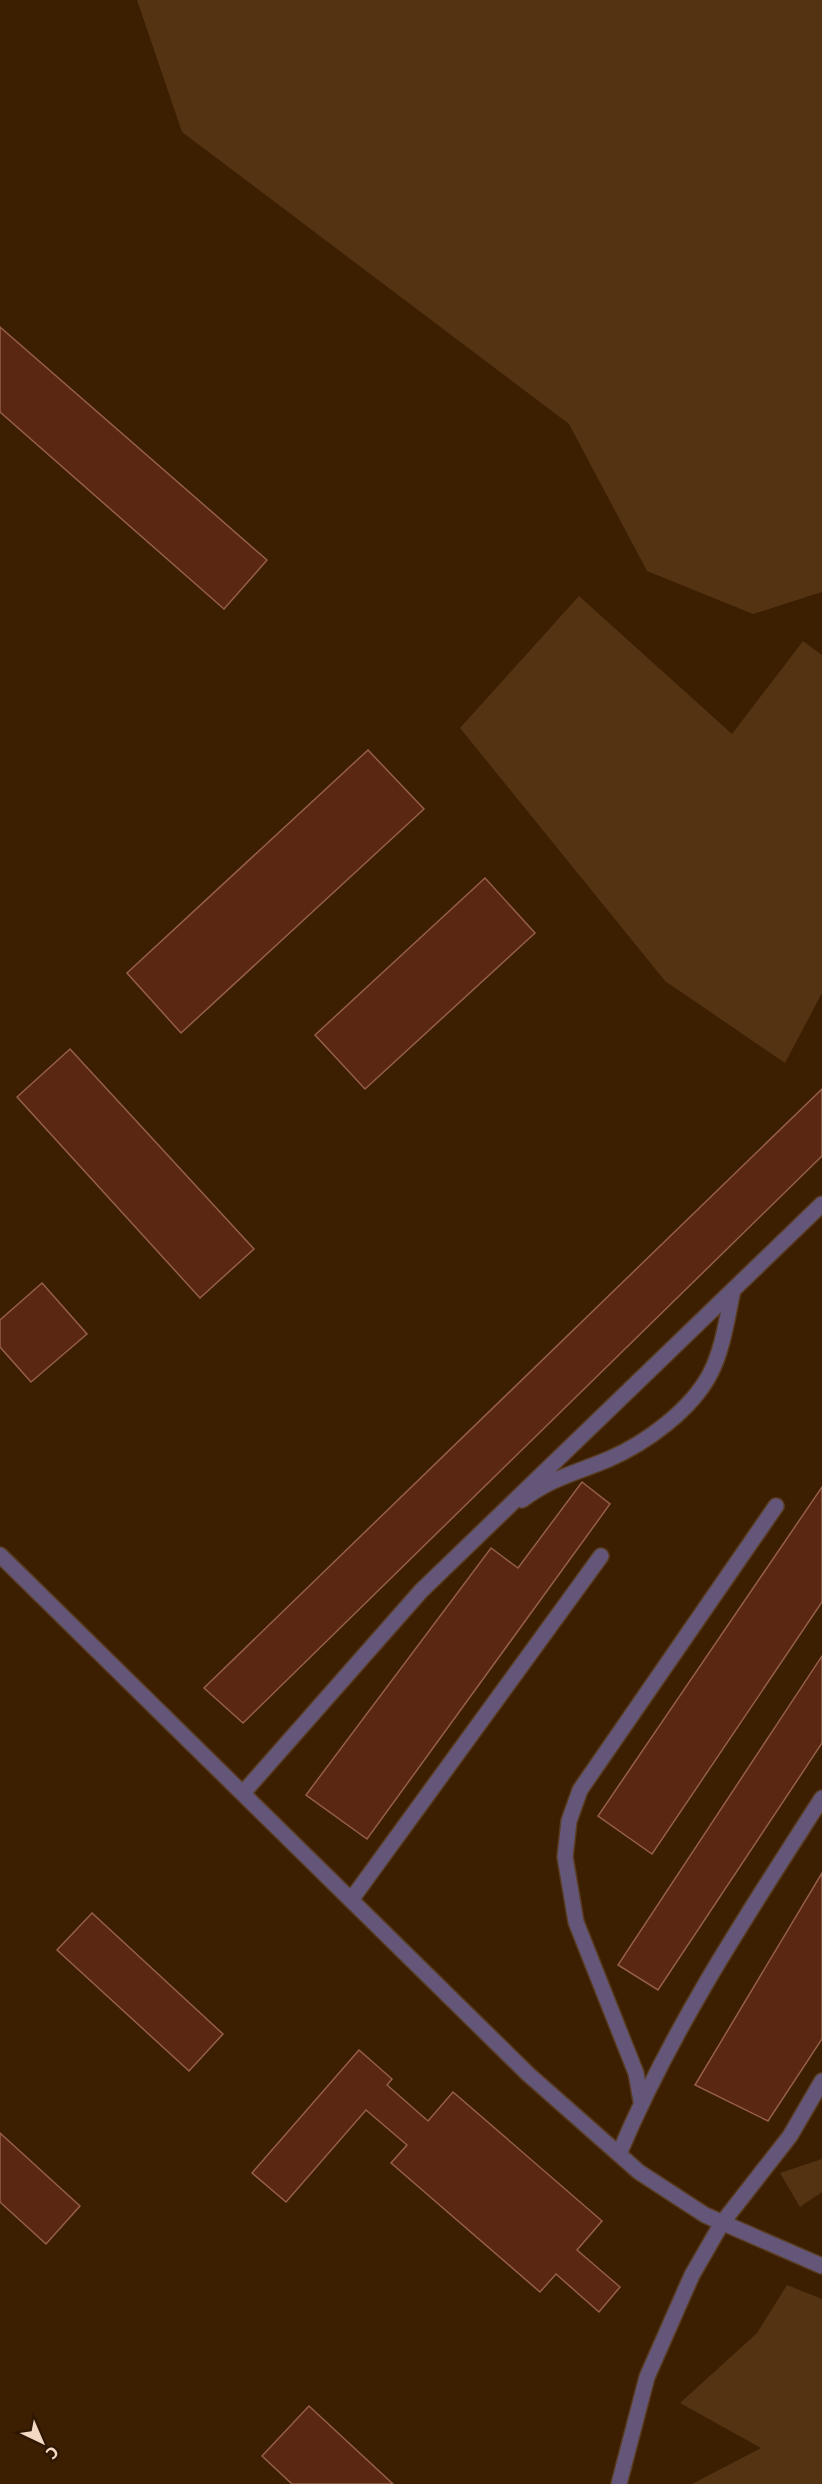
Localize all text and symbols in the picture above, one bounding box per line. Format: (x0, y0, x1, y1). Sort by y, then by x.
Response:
north arrow (12, 2412, 72, 2472)
text: С (41, 2441, 64, 2464)

